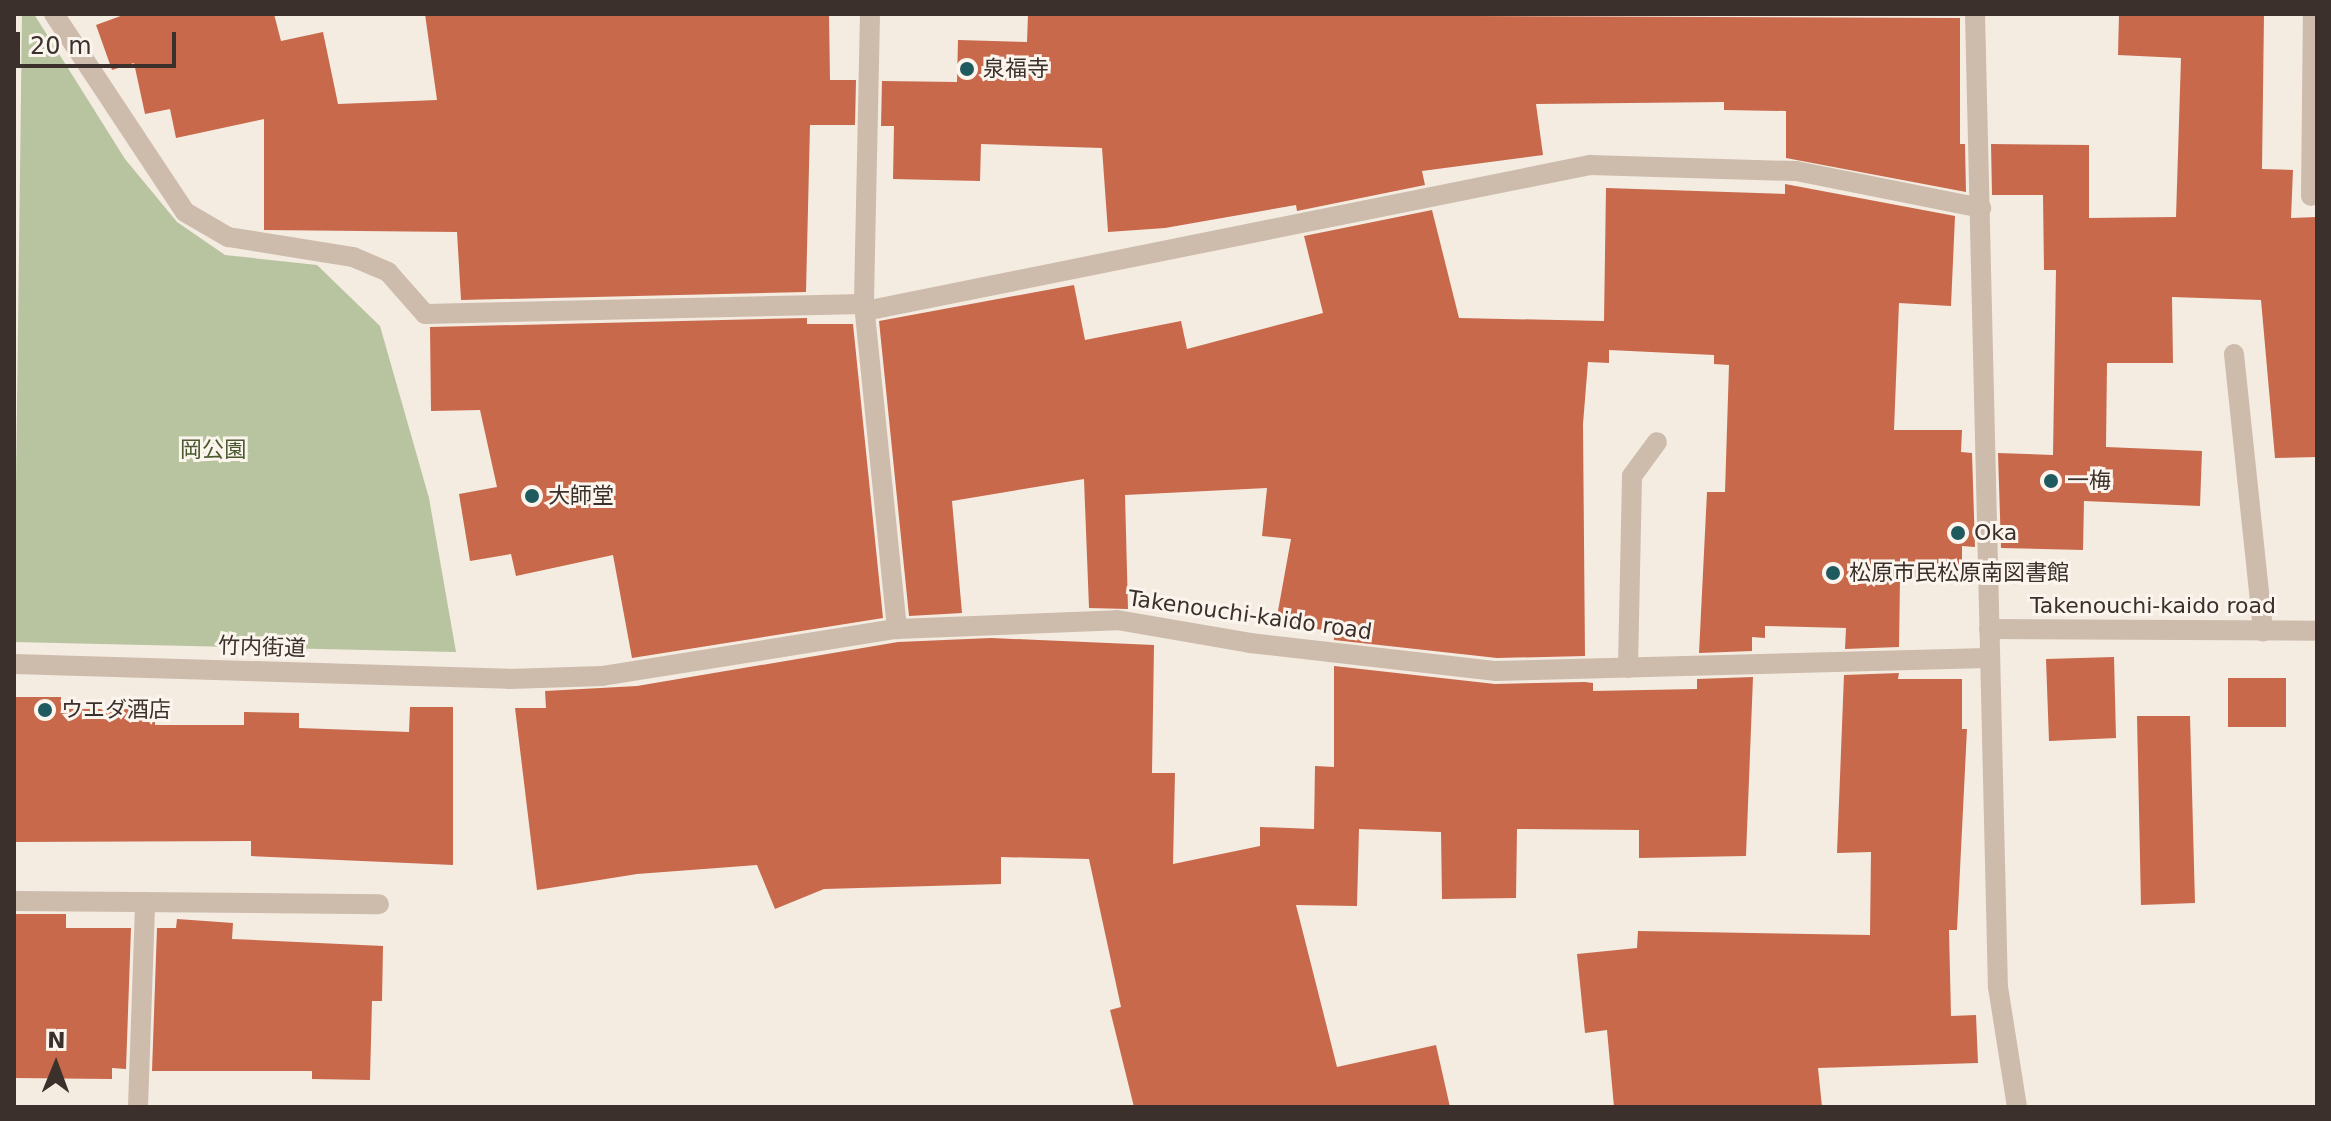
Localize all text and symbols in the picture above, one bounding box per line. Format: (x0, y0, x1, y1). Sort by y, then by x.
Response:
scale bar (20, 16, 180, 66)
text: 20 m (30, 32, 92, 60)
place label: 泉福寺 (983, 56, 1049, 82)
marker: 泉福寺 (958, 60, 976, 78)
park label: 岡公園 (180, 437, 246, 463)
place label: 一梅 (2067, 468, 2111, 494)
marker: 一梅 (2042, 472, 2060, 490)
place label: 大師堂 (548, 483, 614, 509)
marker: 大師堂 (523, 487, 541, 505)
place label: Oka (1974, 520, 2017, 546)
marker: Oka (1949, 524, 1967, 542)
place label: 松原市民松原南図書館 (1849, 560, 2069, 586)
marker: 松原市民松原南図書館 (1824, 564, 1842, 582)
street label: Takenouchi-kaido road (1126, 585, 1374, 645)
street label: Takenouchi-kaido road (2030, 593, 2276, 619)
street label: 竹内街道 (218, 632, 306, 662)
place label: ウエダ酒店 (61, 697, 171, 723)
marker: ウエダ酒店 (36, 701, 54, 719)
north arrow (16, 1025, 96, 1105)
text: N (47, 1028, 66, 1053)

